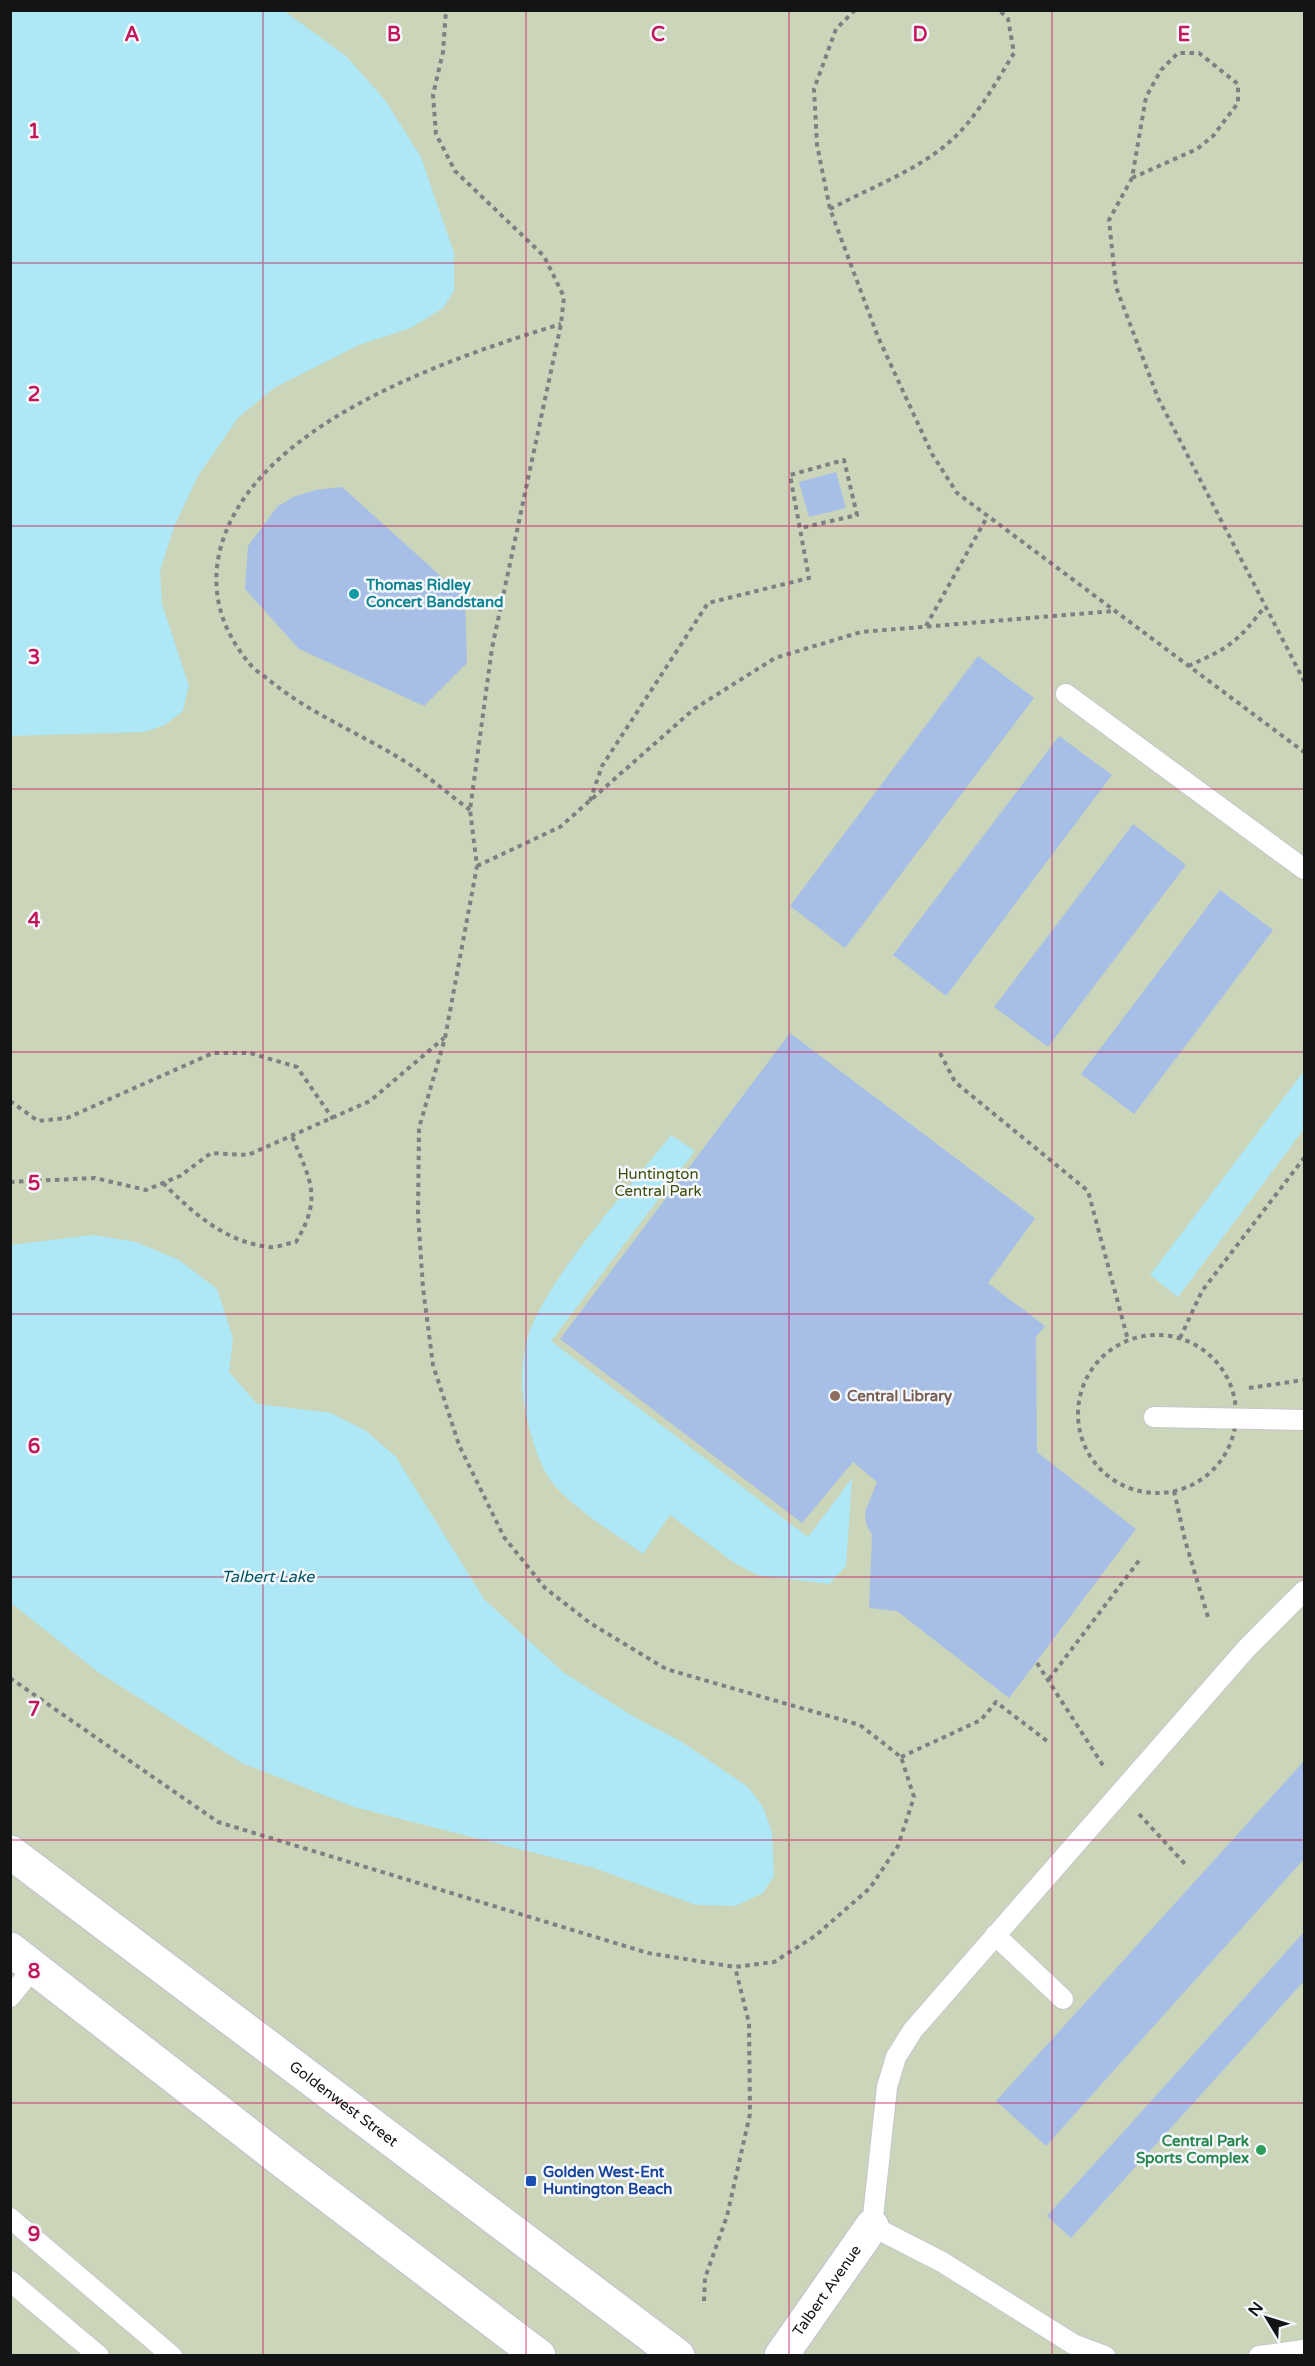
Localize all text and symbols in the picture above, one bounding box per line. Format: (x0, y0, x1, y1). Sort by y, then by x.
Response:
text: A (125, 23, 140, 47)
text: B (387, 23, 401, 47)
text: C (651, 23, 665, 47)
text: D (912, 23, 928, 47)
text: E (1178, 23, 1191, 47)
text: 1 (28, 120, 40, 144)
text: 2 (28, 383, 40, 407)
place label: Thomas Ridley Concert Bandstand (365, 576, 504, 611)
marker: Thomas Ridley Concert Bandstand (347, 587, 361, 601)
text: 3 (28, 646, 40, 670)
text: 4 (28, 909, 41, 933)
park label: Huntington Central Park (614, 1165, 702, 1200)
text: 5 (28, 1172, 40, 1196)
place label: Central Library (847, 1387, 952, 1406)
marker: Central Library (828, 1389, 842, 1403)
text: 6 (28, 1435, 40, 1459)
water label: Talbert Lake (222, 1567, 315, 1587)
text: 7 (28, 1698, 40, 1722)
text: 8 (28, 1960, 40, 1984)
street label: Goldenwest Street (286, 2057, 402, 2151)
place label: Central Park Sports Complex (1136, 2132, 1249, 2168)
marker: Central Park Sports Complex (1254, 2143, 1268, 2157)
place label: Golden West-Ent Huntington Beach (543, 2163, 672, 2199)
marker: Golden West-Ent Huntington Beach (524, 2174, 538, 2188)
text: 9 (28, 2223, 40, 2247)
street label: Talbert Avenue (789, 2241, 865, 2340)
north arrow (1237, 2288, 1297, 2348)
text: N (1244, 2298, 1268, 2321)

